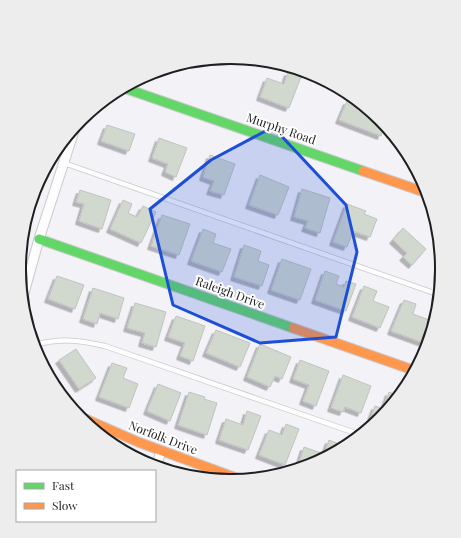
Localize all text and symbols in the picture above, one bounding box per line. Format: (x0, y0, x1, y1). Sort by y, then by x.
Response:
street label: Murphy Road (244, 109, 318, 147)
street label: Raleigh Drive (194, 272, 267, 312)
street label: Norfolk Drive (127, 417, 200, 458)
legend (16, 470, 156, 522)
text: Fast (52, 477, 75, 493)
text: Slow (52, 497, 78, 513)

